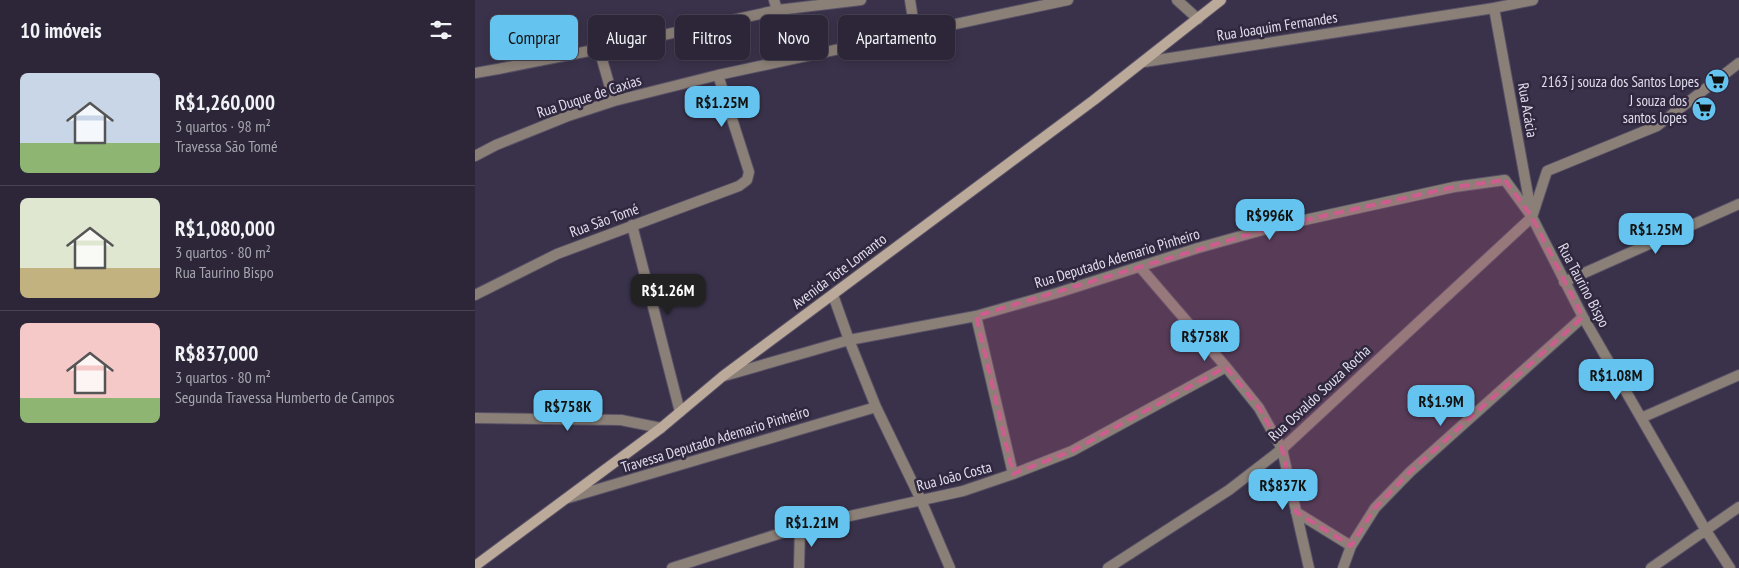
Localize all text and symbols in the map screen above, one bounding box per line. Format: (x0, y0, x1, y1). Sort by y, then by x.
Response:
street label: Rua Joaquim Fernandes (1215, 7, 1339, 45)
chip: Comprar (490, 15, 578, 60)
chip: Alugar (588, 15, 665, 60)
chip: Filtros (675, 15, 750, 60)
chip: Novo (760, 15, 828, 60)
chip: Apartamento (838, 15, 955, 60)
icon: filters (427, 16, 455, 44)
text: 10 imóveis (20, 17, 101, 44)
supermarket icon: 2163 j souza dos Santos Lopes (1704, 68, 1730, 94)
street label: Rua Duque de Caxias (534, 70, 644, 122)
place label: 2163 j souza dos Santos Lopes (1541, 72, 1699, 91)
street label: Rua Acácia (1514, 81, 1542, 139)
pin: R$1.25M (676, 86, 768, 128)
text: R$1,260,000 (175, 89, 275, 116)
place label: J souza dos santos lopes (1623, 91, 1687, 127)
text: R$1.25M (696, 92, 748, 112)
icon: home (60, 93, 120, 153)
supermarket icon: J souza dos santos lopes (1691, 96, 1717, 122)
text: 3 quartos · 98 m² (175, 116, 271, 136)
text: Travessa São Tomé (175, 136, 278, 156)
pin: R$996K (1229, 198, 1311, 241)
street label: Rua São Tomé (567, 199, 641, 241)
text: R$996K (1247, 205, 1293, 225)
pin: R$1.25M (1610, 212, 1702, 255)
text: R$1,080,000 (175, 215, 275, 242)
icon: home (60, 218, 120, 278)
text: R$1.25M (1630, 219, 1682, 239)
street label: Rua Deputado Ademario Pinheiro (1032, 224, 1202, 292)
street label: Avenida Tote Lomanto (788, 229, 890, 313)
street label: Rua Taurino Bispo (1554, 240, 1614, 330)
text: 3 quartos · 80 m² (175, 242, 271, 262)
text: Rua Taurino Bispo (175, 262, 274, 282)
pin: R$1.26M (622, 274, 714, 316)
text: R$1.26M (642, 280, 694, 300)
pin: R$758K (1164, 320, 1246, 362)
text: R$758K (1182, 326, 1228, 346)
text: R$837,000 (175, 340, 258, 367)
street label: Rua Osvaldo Souza Rocha (1264, 341, 1374, 445)
icon: home (60, 343, 120, 403)
pin: R$1.08M (1570, 358, 1662, 401)
text: R$1.08M (1590, 365, 1642, 385)
text: 3 quartos · 80 m² (175, 367, 271, 387)
pin: R$1.9M (1400, 384, 1482, 427)
text: Segunda Travessa Humberto de Campos (175, 387, 395, 407)
pin: R$758K (527, 390, 609, 432)
text: R$1.9M (1418, 391, 1464, 411)
text: R$758K (545, 396, 591, 416)
street label: Travessa Deputado Ademario Pinheiro (619, 401, 811, 477)
street label: Rua João Costa (914, 457, 994, 495)
pin: R$837K (1242, 468, 1324, 511)
text: R$837K (1260, 475, 1306, 495)
pin: R$1.21M (766, 506, 858, 548)
text: R$1.21M (786, 512, 838, 532)

